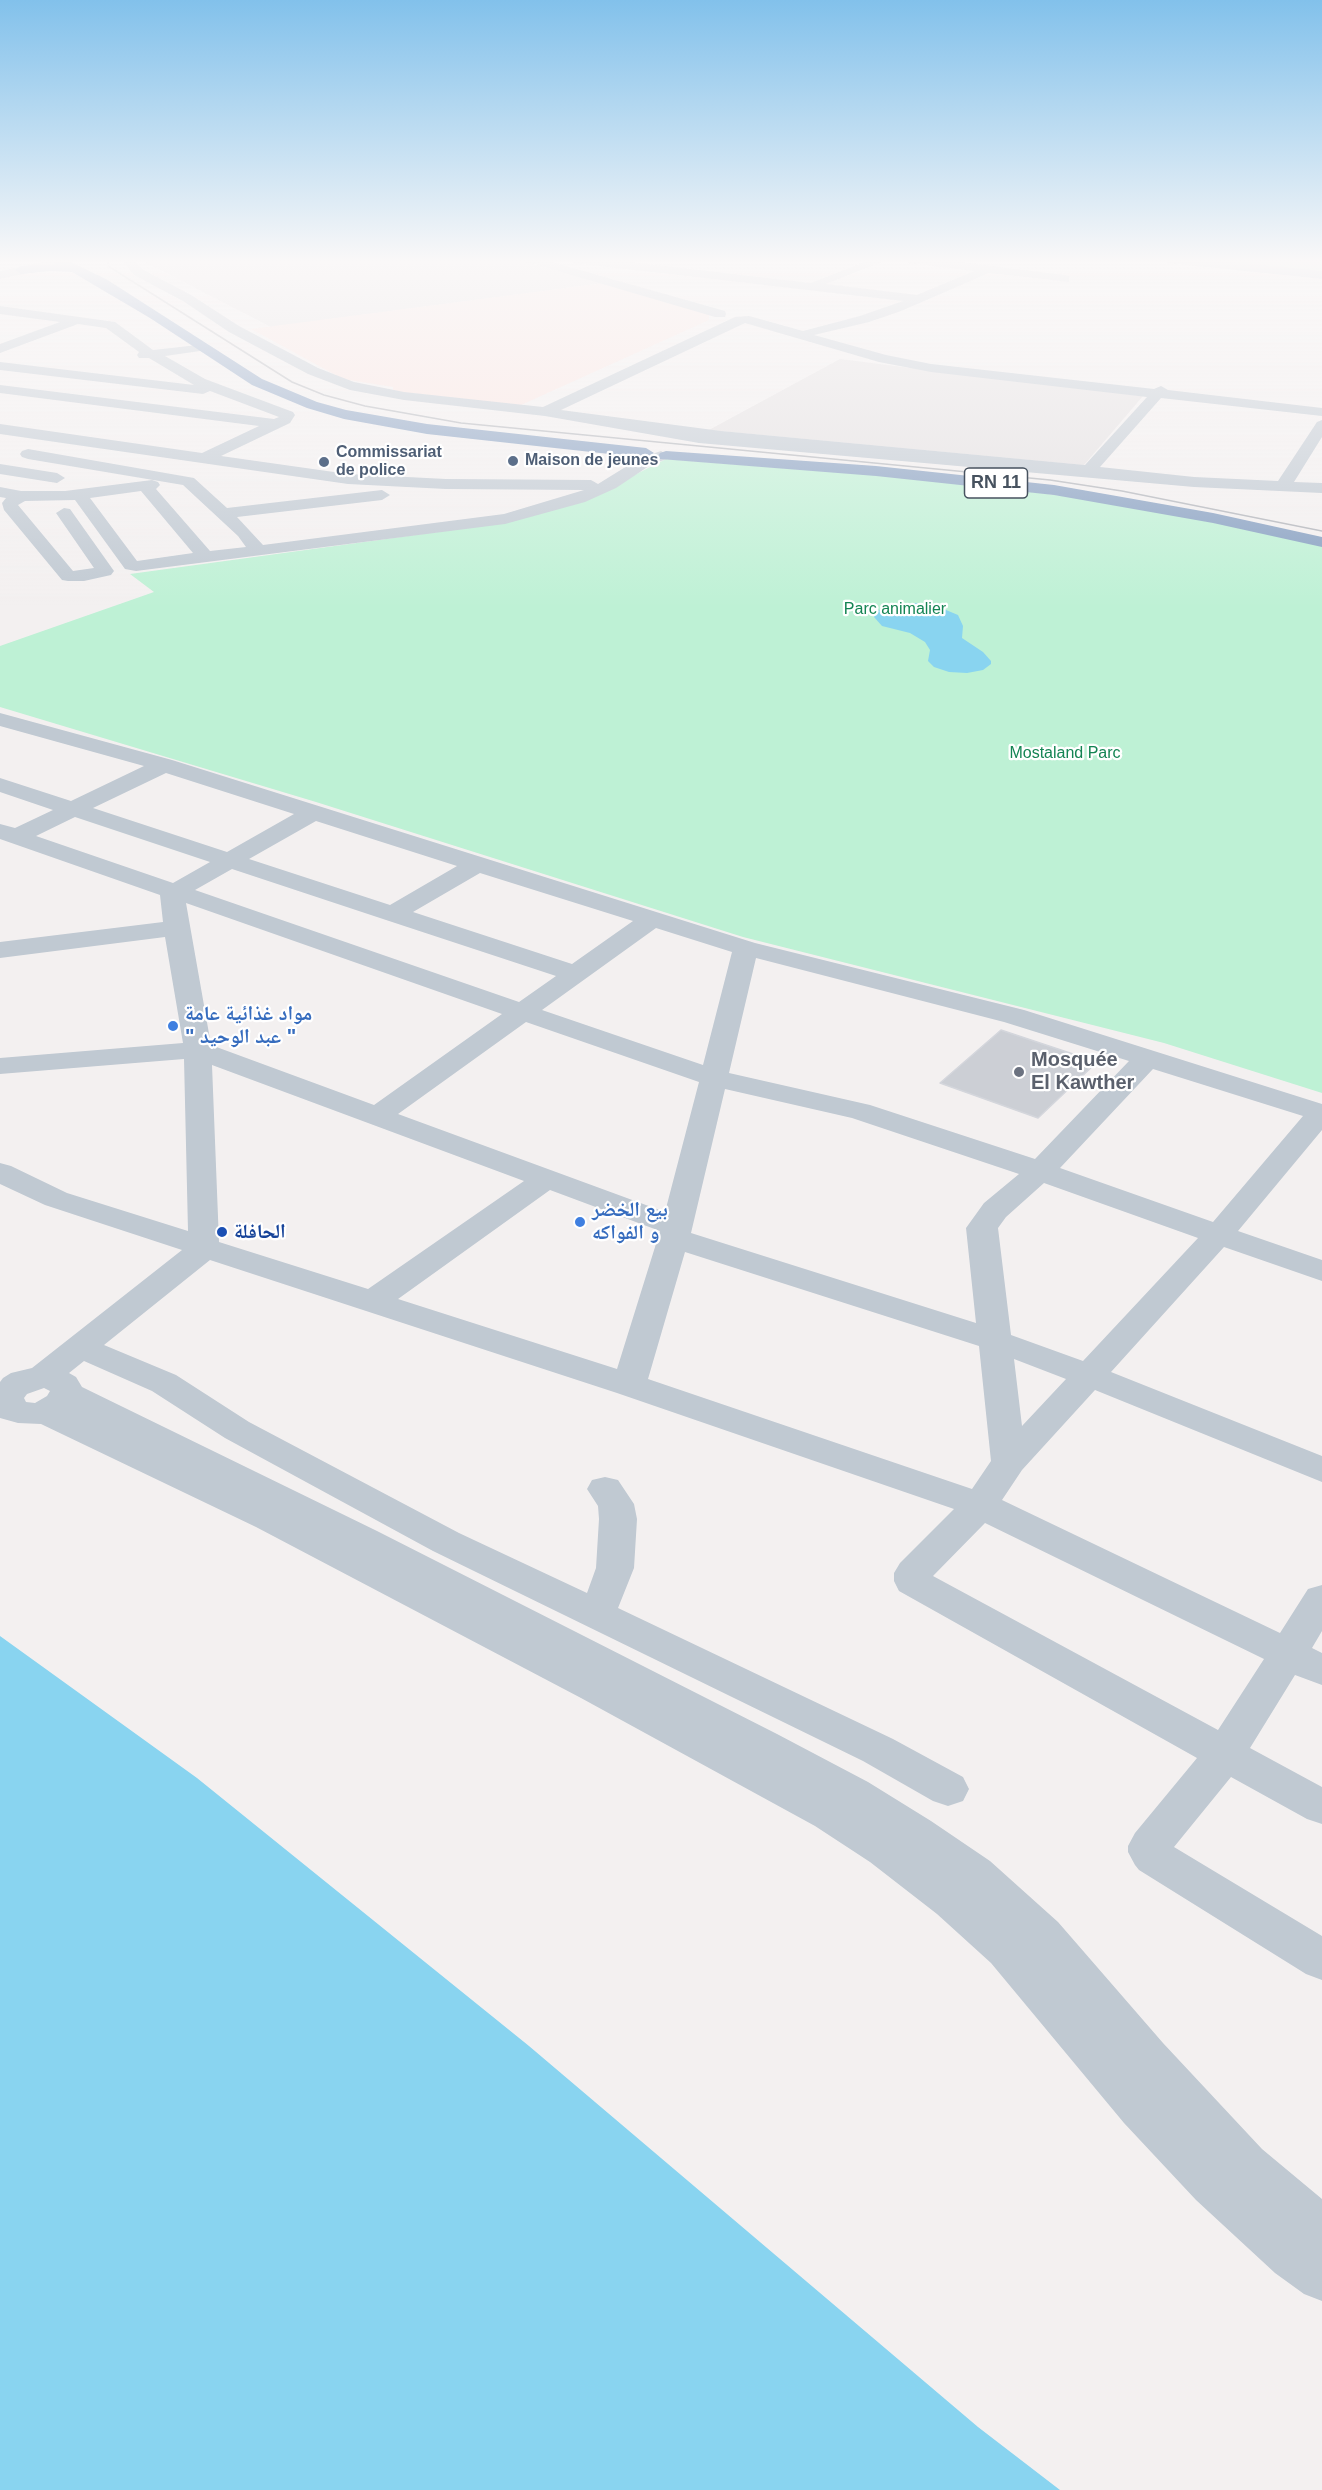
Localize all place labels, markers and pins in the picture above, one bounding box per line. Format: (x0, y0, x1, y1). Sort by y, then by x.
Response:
place label: Commissariat de police (336, 443, 442, 481)
place label: Maison de jeunes (525, 451, 658, 471)
marker: Maison de jeunes (506, 454, 520, 468)
marker: Commissariat de police (317, 455, 331, 469)
place label: مواد غذائية عامة " عبد الوحيد " (185, 1002, 312, 1049)
marker: مواد غذائية عامة " عبد الوحيد " (166, 1019, 180, 1033)
place label: Mosquée El Kawther (1031, 1048, 1134, 1095)
marker: Mosquée El Kawther (1012, 1065, 1026, 1079)
place label: بيع الخضر و الفواكه (592, 1198, 668, 1245)
marker: بيع الخضر و الفواكه (573, 1215, 587, 1229)
place label: الحافلة (234, 1220, 286, 1244)
marker: الحافلة (215, 1225, 229, 1239)

